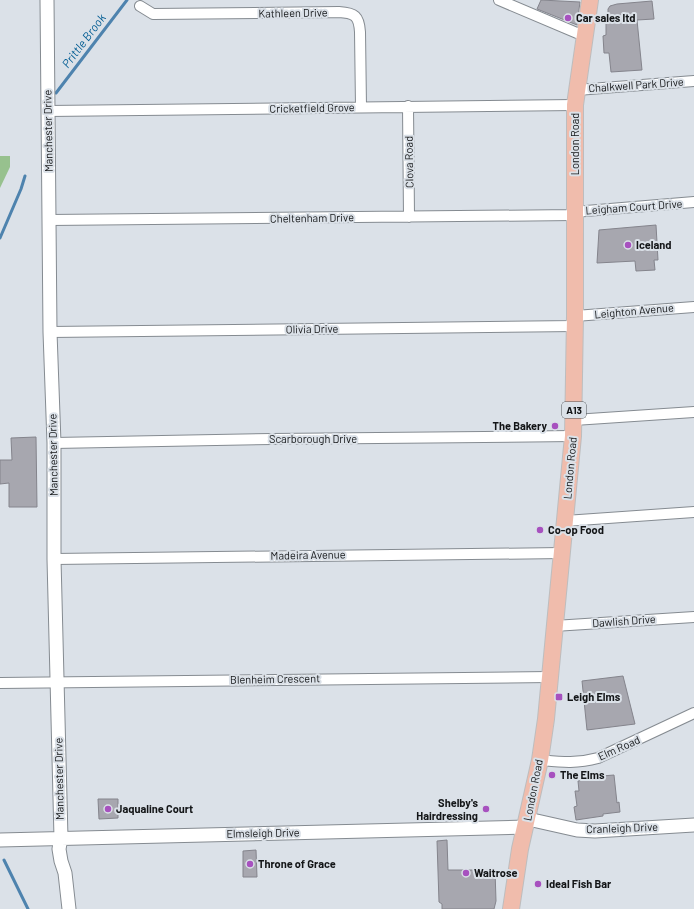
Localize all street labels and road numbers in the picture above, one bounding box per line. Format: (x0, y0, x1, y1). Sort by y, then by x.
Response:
street label: Kathleen Drive (258, 5, 328, 20)
street label: Chalkwell Park Drive (588, 75, 684, 94)
street label: Manchester Drive (40, 90, 55, 172)
street label: Cricketfield Grove (269, 100, 355, 115)
street label: London Road (568, 113, 581, 175)
street label: Clova Road (402, 136, 415, 188)
street label: Leigham Court Drive (585, 197, 683, 216)
street label: Cheltenham Drive (270, 210, 354, 225)
street label: Leighton Avenue (594, 301, 674, 320)
street label: Olivia Drive (286, 322, 338, 335)
road number: A13 (562, 402, 586, 418)
street label: Manchester Drive (45, 414, 60, 496)
street label: Scarborough Drive (269, 432, 357, 445)
street label: London Road (560, 436, 579, 500)
street label: Madeira Avenue (270, 547, 346, 562)
street label: Dawlish Drive (592, 612, 656, 629)
street label: Blenheim Crescent (230, 671, 320, 686)
street label: Elm Road (596, 732, 642, 763)
street label: Manchester Drive (51, 738, 66, 820)
street label: London Road (520, 758, 545, 822)
street label: Cranleigh Drive (586, 820, 658, 835)
street label: Elmsleigh Drive (226, 825, 300, 840)

